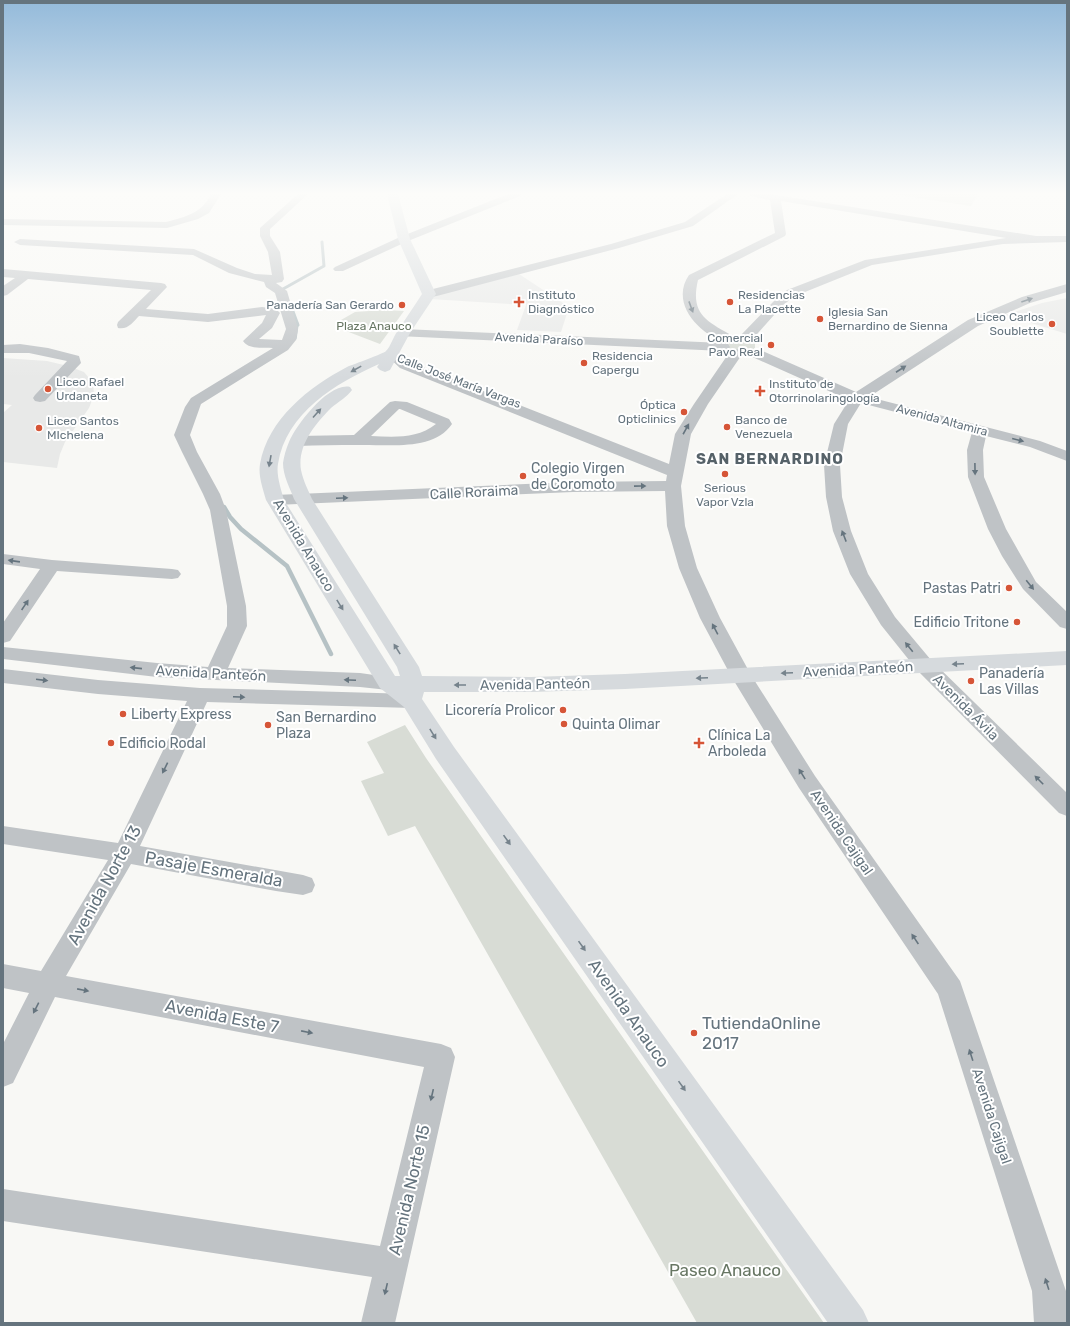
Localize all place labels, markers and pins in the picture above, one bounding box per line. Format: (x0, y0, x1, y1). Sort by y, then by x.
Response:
place label: Instituto Diagnóstico (528, 288, 594, 316)
place label: Residencias La Placette (738, 288, 805, 316)
marker: Instituto Diagnóstico (513, 296, 525, 308)
marker: Residencias La Placette (725, 297, 735, 307)
place label: Panadería San Gerardo (266, 298, 394, 312)
marker: Panadería San Gerardo (397, 300, 407, 310)
place label: Iglesia San Bernardino de Sienna (828, 305, 948, 333)
place label: Liceo Carlos Soublette (976, 310, 1044, 338)
marker: Iglesia San Bernardino de Sienna (815, 314, 825, 324)
marker: Liceo Carlos Soublette (1047, 319, 1057, 329)
place label: Comercial Pavo Real (707, 331, 763, 359)
marker: Comercial Pavo Real (766, 340, 776, 350)
place label: Residencia Capergu (592, 349, 653, 377)
marker: Residencia Capergu (579, 358, 589, 368)
place label: Liceo Rafael Urdaneta (56, 375, 124, 403)
place label: Instituto de Otorrinolaringología (769, 377, 880, 405)
marker: Liceo Rafael Urdaneta (43, 384, 53, 394)
marker: Instituto de Otorrinolaringología (754, 385, 766, 397)
place label: Óptica Opticlinics (618, 398, 676, 426)
marker: Óptica Opticlinics (679, 407, 689, 417)
place label: Banco de Venezuela (735, 413, 793, 441)
place label: Liceo Santos MIchelena (47, 414, 119, 442)
marker: Banco de Venezuela (722, 422, 732, 432)
marker: Liceo Santos MIchelena (34, 423, 44, 433)
place label: Colegio Virgen de Coromoto (531, 460, 625, 493)
marker: Serious Vapor Vzla (720, 469, 730, 479)
marker: Colegio Virgen de Coromoto (518, 471, 528, 481)
place label: Serious Vapor Vzla (696, 481, 754, 509)
place label: Pastas Patri (923, 580, 1001, 597)
marker: Pastas Patri (1004, 583, 1014, 593)
place label: Edificio Tritone (913, 614, 1009, 631)
marker: Edificio Tritone (1012, 617, 1022, 627)
place label: Panadería Las Villas (979, 665, 1044, 698)
marker: Panadería Las Villas (966, 676, 976, 686)
place label: Licorería Prolicor (445, 702, 556, 719)
marker: Licorería Prolicor (558, 705, 568, 715)
place label: Liberty Express (131, 706, 232, 723)
marker: Liberty Express (118, 709, 128, 719)
place label: San Bernardino Plaza (276, 709, 376, 742)
place label: Quinta Olimar (572, 716, 661, 733)
marker: Quinta Olimar (559, 719, 569, 729)
marker: San Bernardino Plaza (263, 720, 273, 730)
place label: Clínica La Arboleda (708, 727, 770, 760)
place label: Edificio Rodal (119, 735, 206, 752)
marker: Clínica La Arboleda (693, 737, 705, 749)
marker: Edificio Rodal (106, 738, 116, 748)
place label: TutiendaOnline 2017 (702, 1013, 821, 1053)
marker: TutiendaOnline 2017 (689, 1028, 699, 1038)

